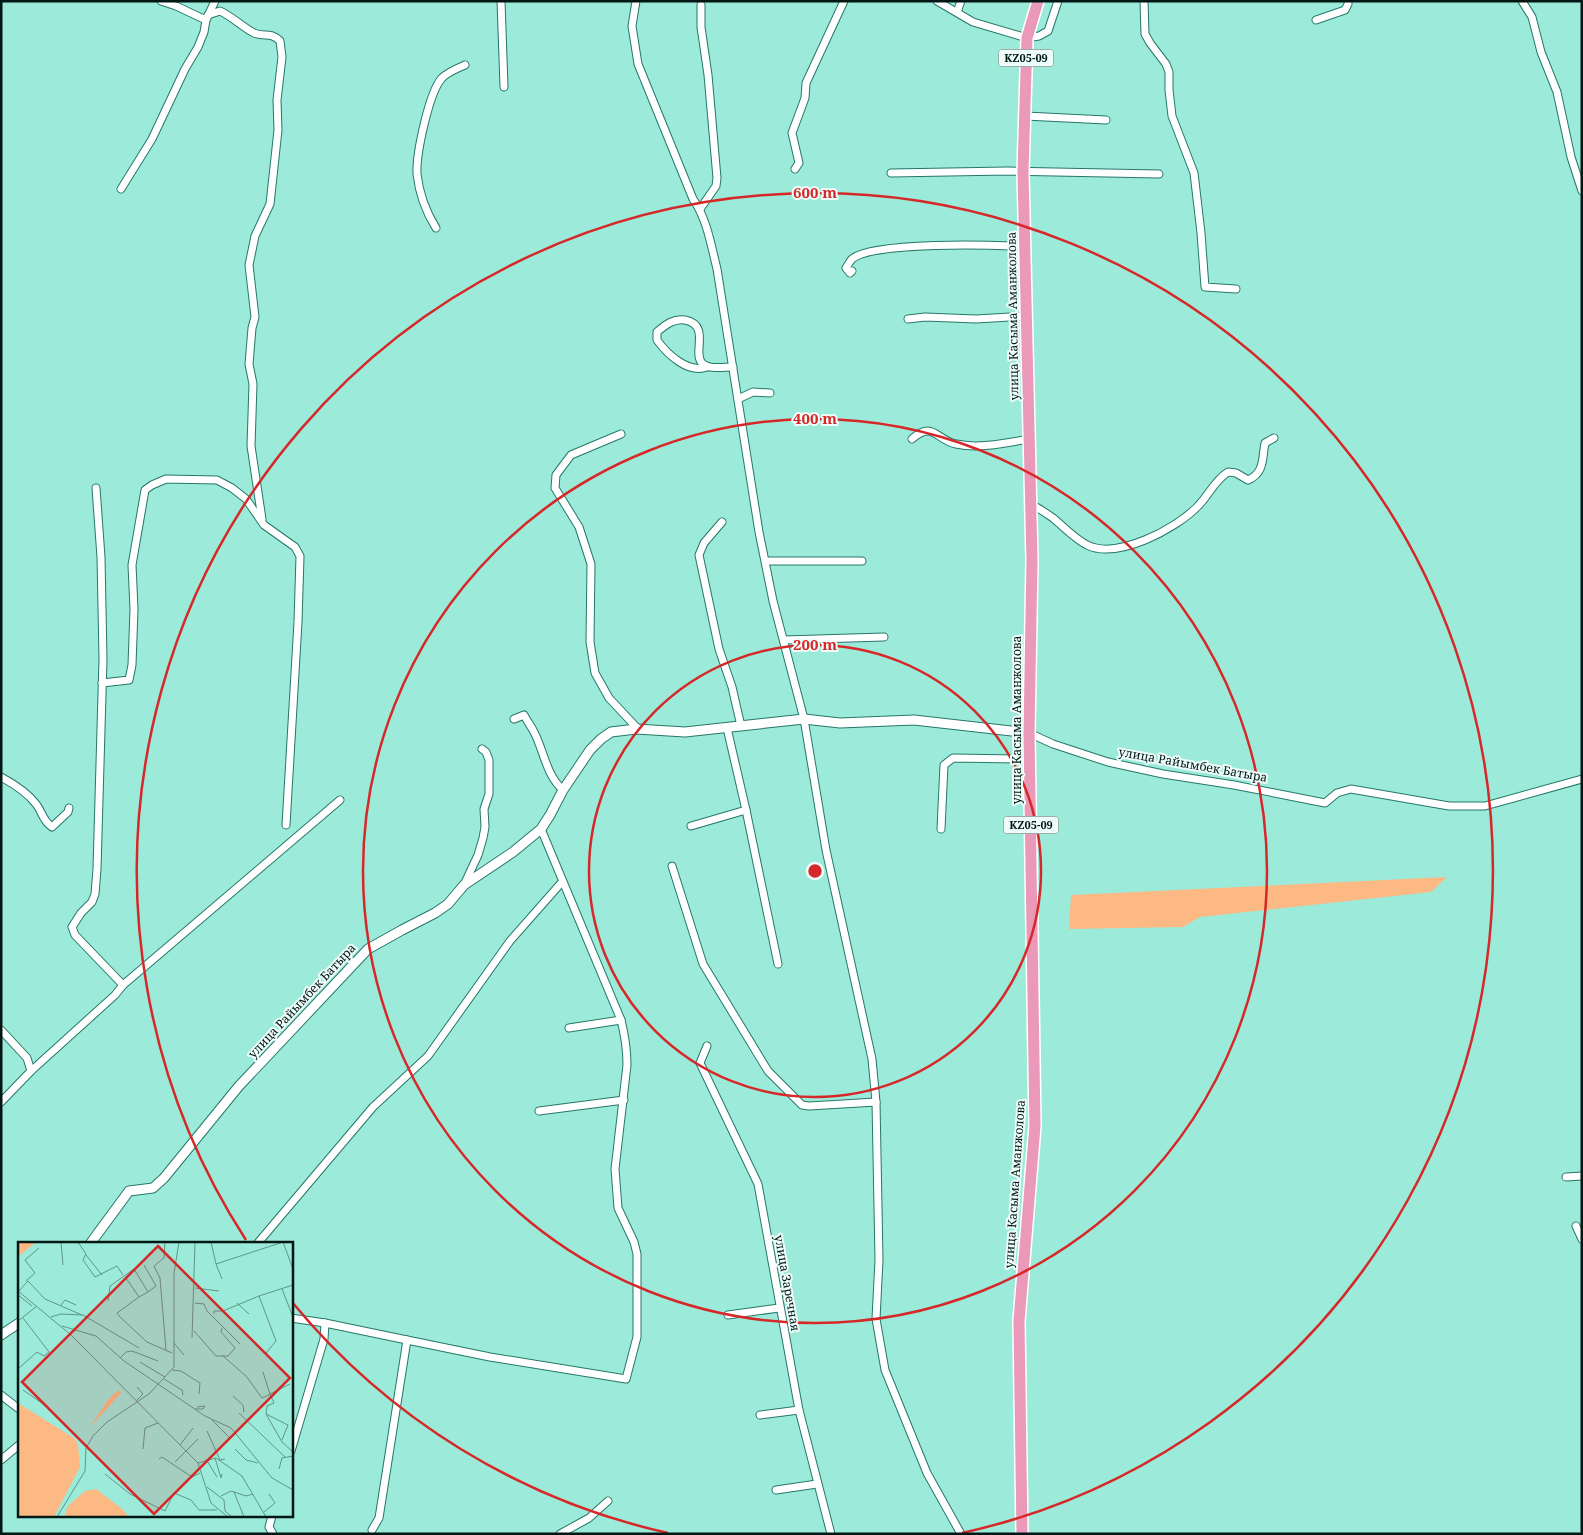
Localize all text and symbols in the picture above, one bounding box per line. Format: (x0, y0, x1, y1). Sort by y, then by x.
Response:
road number: KZ05-09 (998, 49, 1054, 66)
text: 600 m (793, 182, 837, 202)
street label: улица Касыма Аманжолова (1003, 231, 1022, 400)
text: 400 m (793, 408, 837, 428)
text: 200 m (793, 634, 837, 654)
street label: улица Касыма Аманжолова (1008, 636, 1025, 804)
street label: улица Райымбек Батыра (1117, 743, 1269, 786)
road number: KZ05-09 (1004, 816, 1058, 834)
centre of rings (806, 862, 824, 880)
street label: улица Райымбек Батыра (244, 940, 359, 1062)
street label: улица Касыма Аманжолова (1000, 1099, 1029, 1269)
street label: улица Заречная (771, 1233, 804, 1333)
inset map (18, 1242, 292, 1518)

